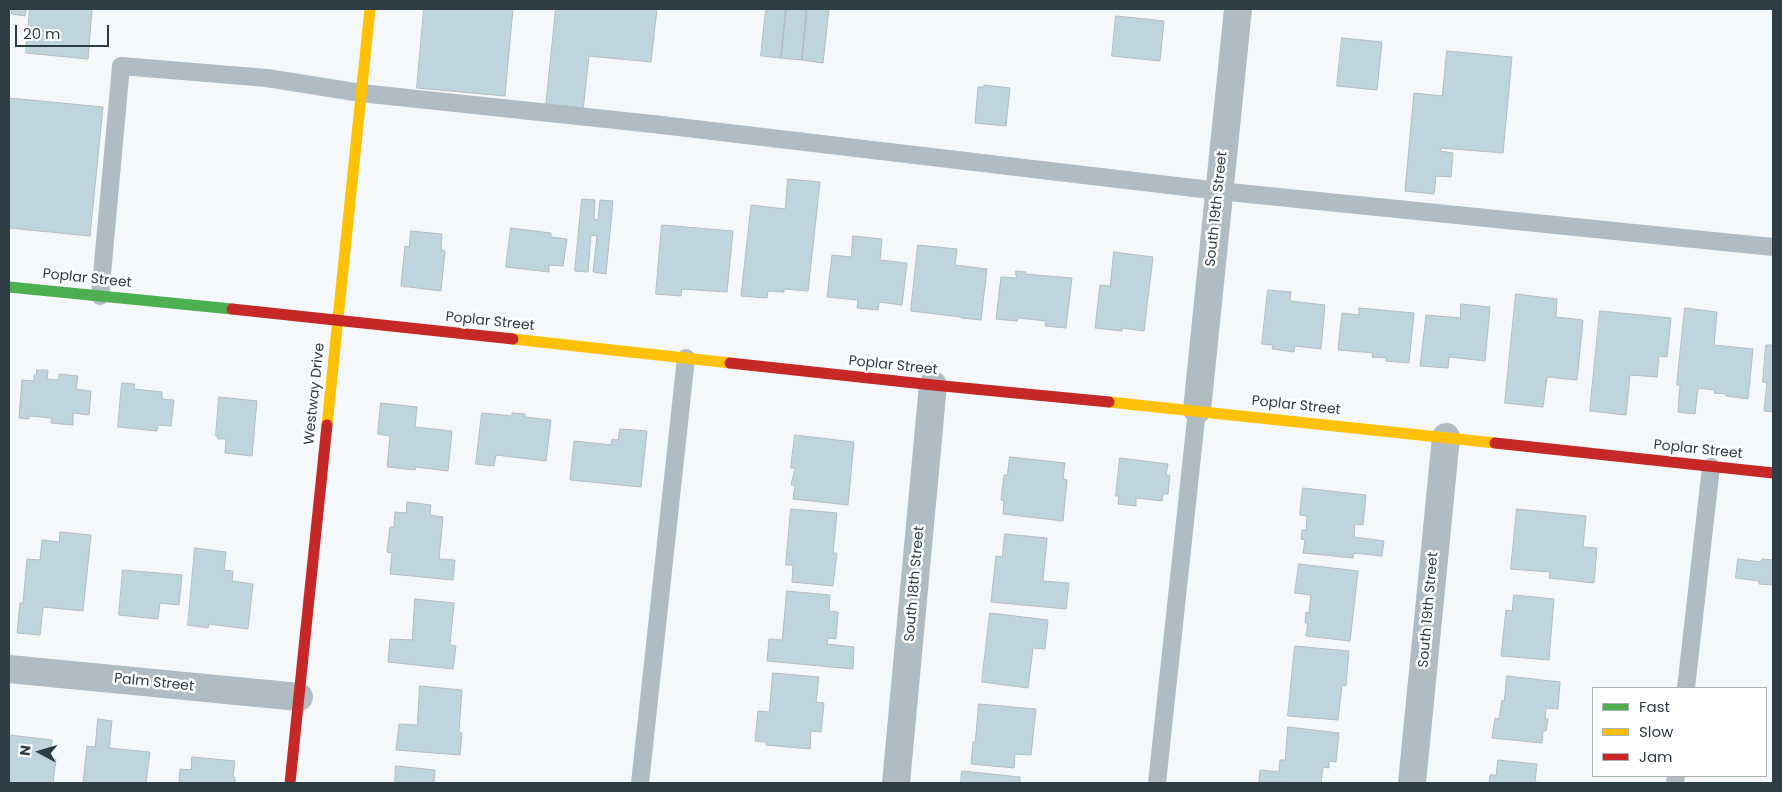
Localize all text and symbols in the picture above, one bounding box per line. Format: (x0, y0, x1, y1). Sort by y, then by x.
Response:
scale bar (18, 15, 111, 47)
text: 20 m (23, 23, 61, 44)
street label: South 19th Street (1203, 150, 1231, 268)
street label: Poplar Street (42, 266, 132, 292)
street label: Poplar Street (445, 309, 535, 335)
street label: Westway Drive (301, 342, 329, 446)
street label: Poplar Street (848, 353, 938, 379)
street label: Poplar Street (1251, 393, 1341, 419)
street label: Poplar Street (1653, 437, 1743, 463)
street label: South 18th Street (902, 525, 928, 643)
street label: South 19th Street (1416, 551, 1442, 669)
street label: Palm Street (113, 670, 195, 696)
legend (1592, 687, 1767, 777)
text: Fast (1639, 696, 1670, 717)
text: Slow (1639, 721, 1673, 742)
north arrow (15, 727, 65, 777)
text: N (15, 744, 36, 757)
text: Jam (1639, 746, 1673, 767)

